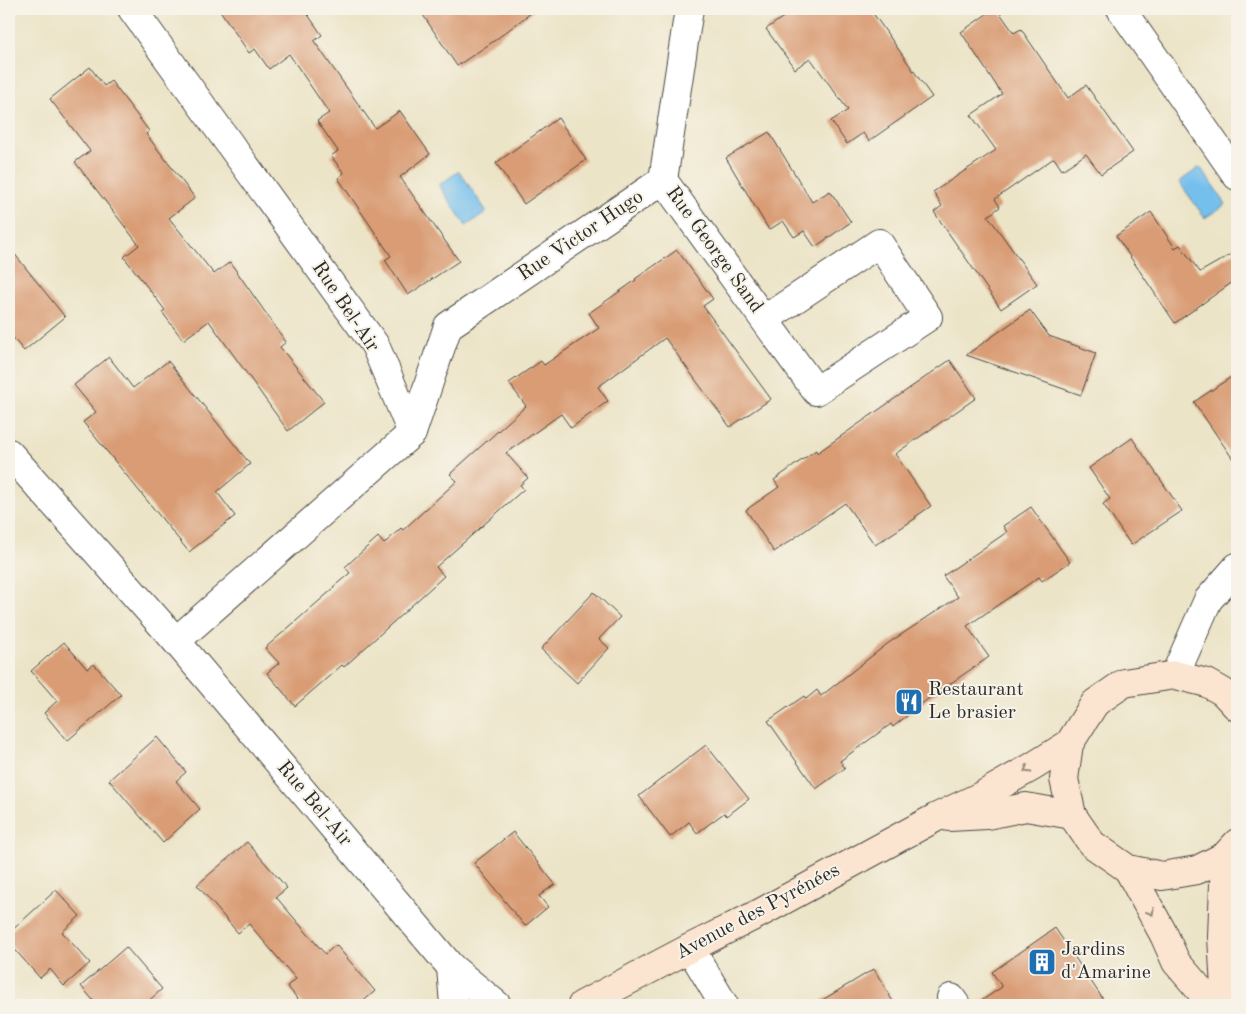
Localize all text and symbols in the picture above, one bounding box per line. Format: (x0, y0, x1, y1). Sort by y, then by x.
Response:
street label: Rue George Sand (662, 183, 766, 317)
street label: Rue Victor Hugo (515, 187, 647, 285)
street label: Rue Bel-Air (307, 258, 383, 356)
place label: Restaurant Le brasier (928, 680, 1024, 723)
restaurant icon: Restaurant Le brasier (894, 687, 924, 717)
street label: Rue Bel-Air (273, 758, 355, 850)
one-way arrow (1024, 763, 1033, 773)
street label: Avenue des Pyrénées (673, 860, 843, 964)
one-way arrow (1145, 906, 1155, 915)
place label: Jardins d'Amarine (1061, 940, 1151, 983)
building icon: Jardins d'Amarine (1027, 947, 1057, 977)

